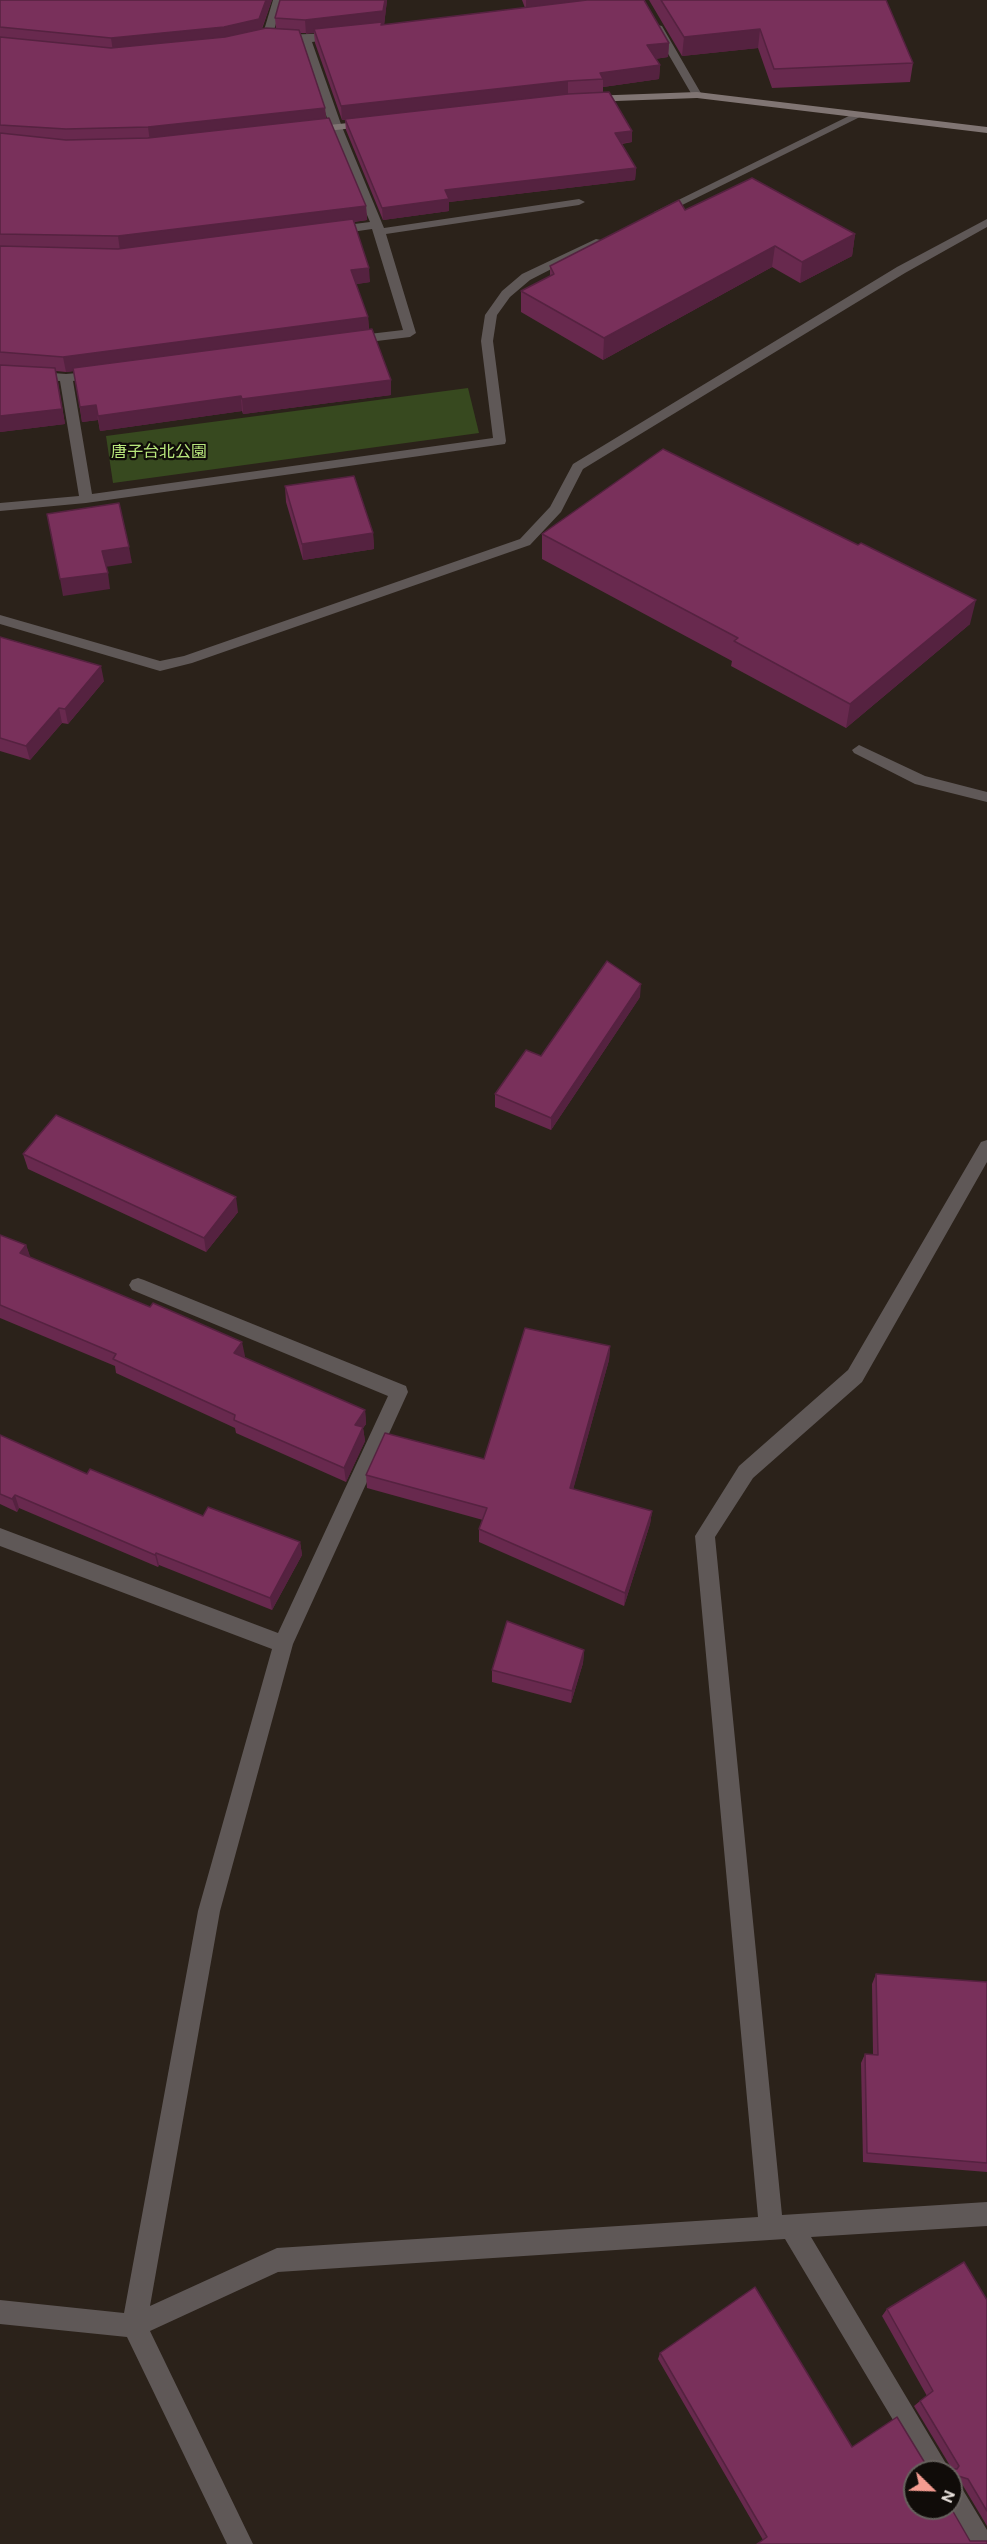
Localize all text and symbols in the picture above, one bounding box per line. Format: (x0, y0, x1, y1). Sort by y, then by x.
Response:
park label: 唐子台北公園 (111, 443, 207, 463)
north arrow (903, 2460, 963, 2520)
text: N (936, 2487, 960, 2506)

